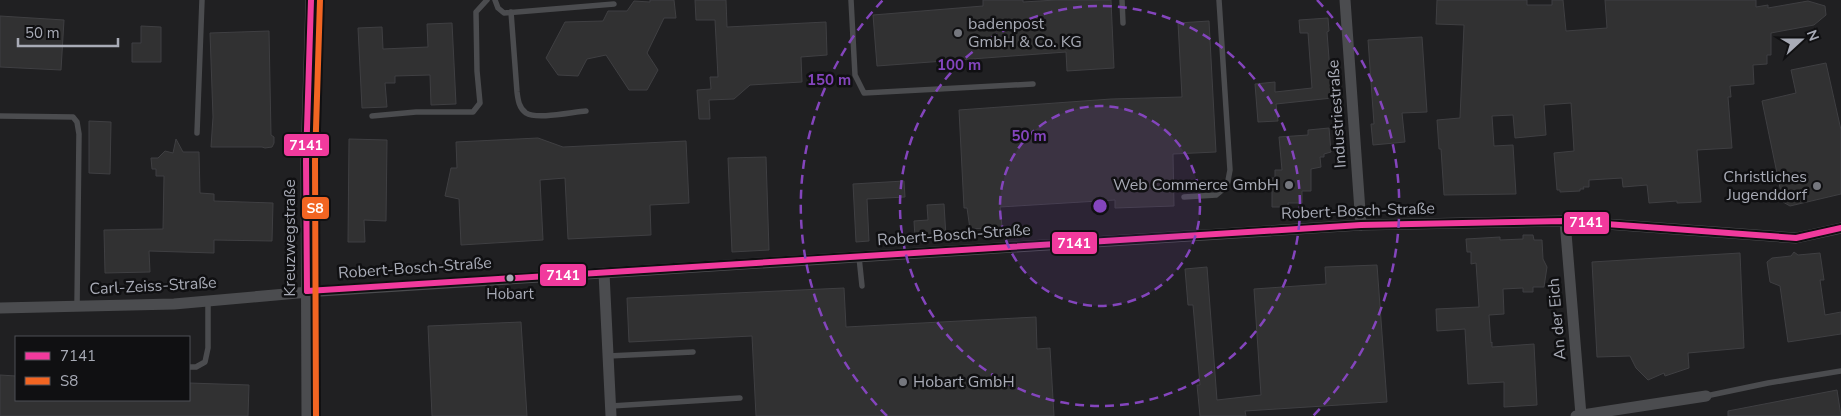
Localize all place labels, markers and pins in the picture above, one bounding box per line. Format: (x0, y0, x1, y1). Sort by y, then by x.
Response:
place label: badenpost GmbH & Co. KG (968, 13, 1082, 53)
marker: badenpost GmbH & Co. KG (952, 27, 964, 39)
place label: Christliches Jugenddorf (1723, 166, 1808, 206)
place label: Web Commerce GmbH (1113, 174, 1279, 196)
marker: Web Commerce GmbH (1283, 179, 1295, 191)
marker: Christliches Jugenddorf (1811, 180, 1823, 192)
centre of rings (1091, 197, 1109, 215)
marker: Hobart (505, 273, 515, 283)
place label: Hobart (486, 284, 534, 304)
place label: Hobart GmbH (913, 371, 1015, 393)
marker: Hobart GmbH (897, 376, 909, 388)

